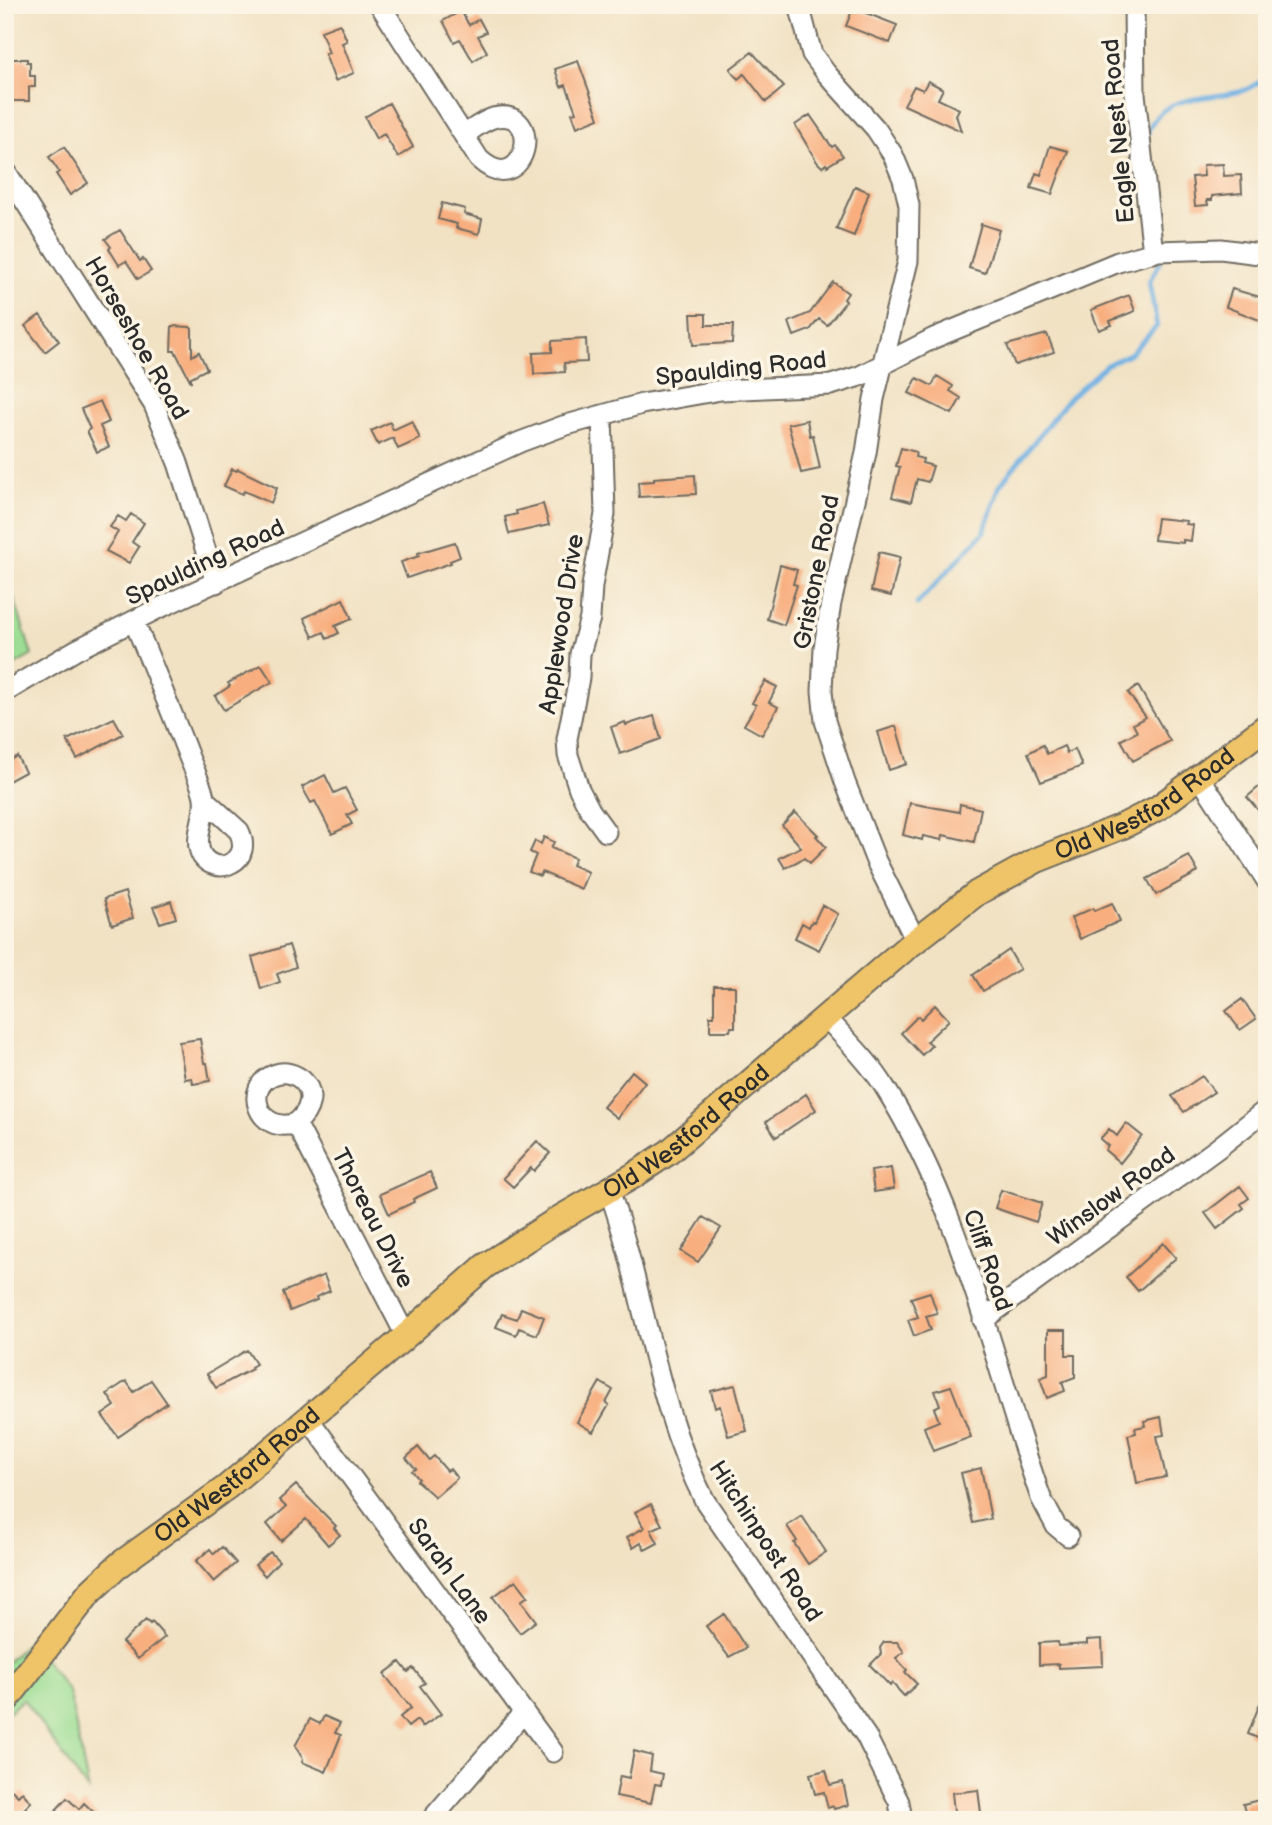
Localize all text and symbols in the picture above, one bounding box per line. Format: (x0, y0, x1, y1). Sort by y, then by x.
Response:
street label: Eagle Nest Road (1096, 37, 1141, 224)
street label: Horseshoe Road (78, 252, 195, 425)
street label: Spaulding Road (654, 345, 828, 392)
street label: Gristone Road (787, 492, 846, 652)
street label: Spaulding Road (121, 513, 289, 612)
street label: Applewood Drive (533, 532, 590, 716)
street label: Old Westford Road (1051, 742, 1240, 867)
street label: Old Westford Road (598, 1058, 775, 1205)
street label: Winslow Road (1042, 1140, 1181, 1253)
street label: Thoreau Drive (325, 1144, 420, 1293)
street label: Cliff Road (957, 1206, 1018, 1315)
street label: Old Westford Road (149, 1401, 326, 1550)
street label: Hitchinpost Road (703, 1455, 828, 1627)
street label: Sarah Lane (401, 1513, 498, 1630)

